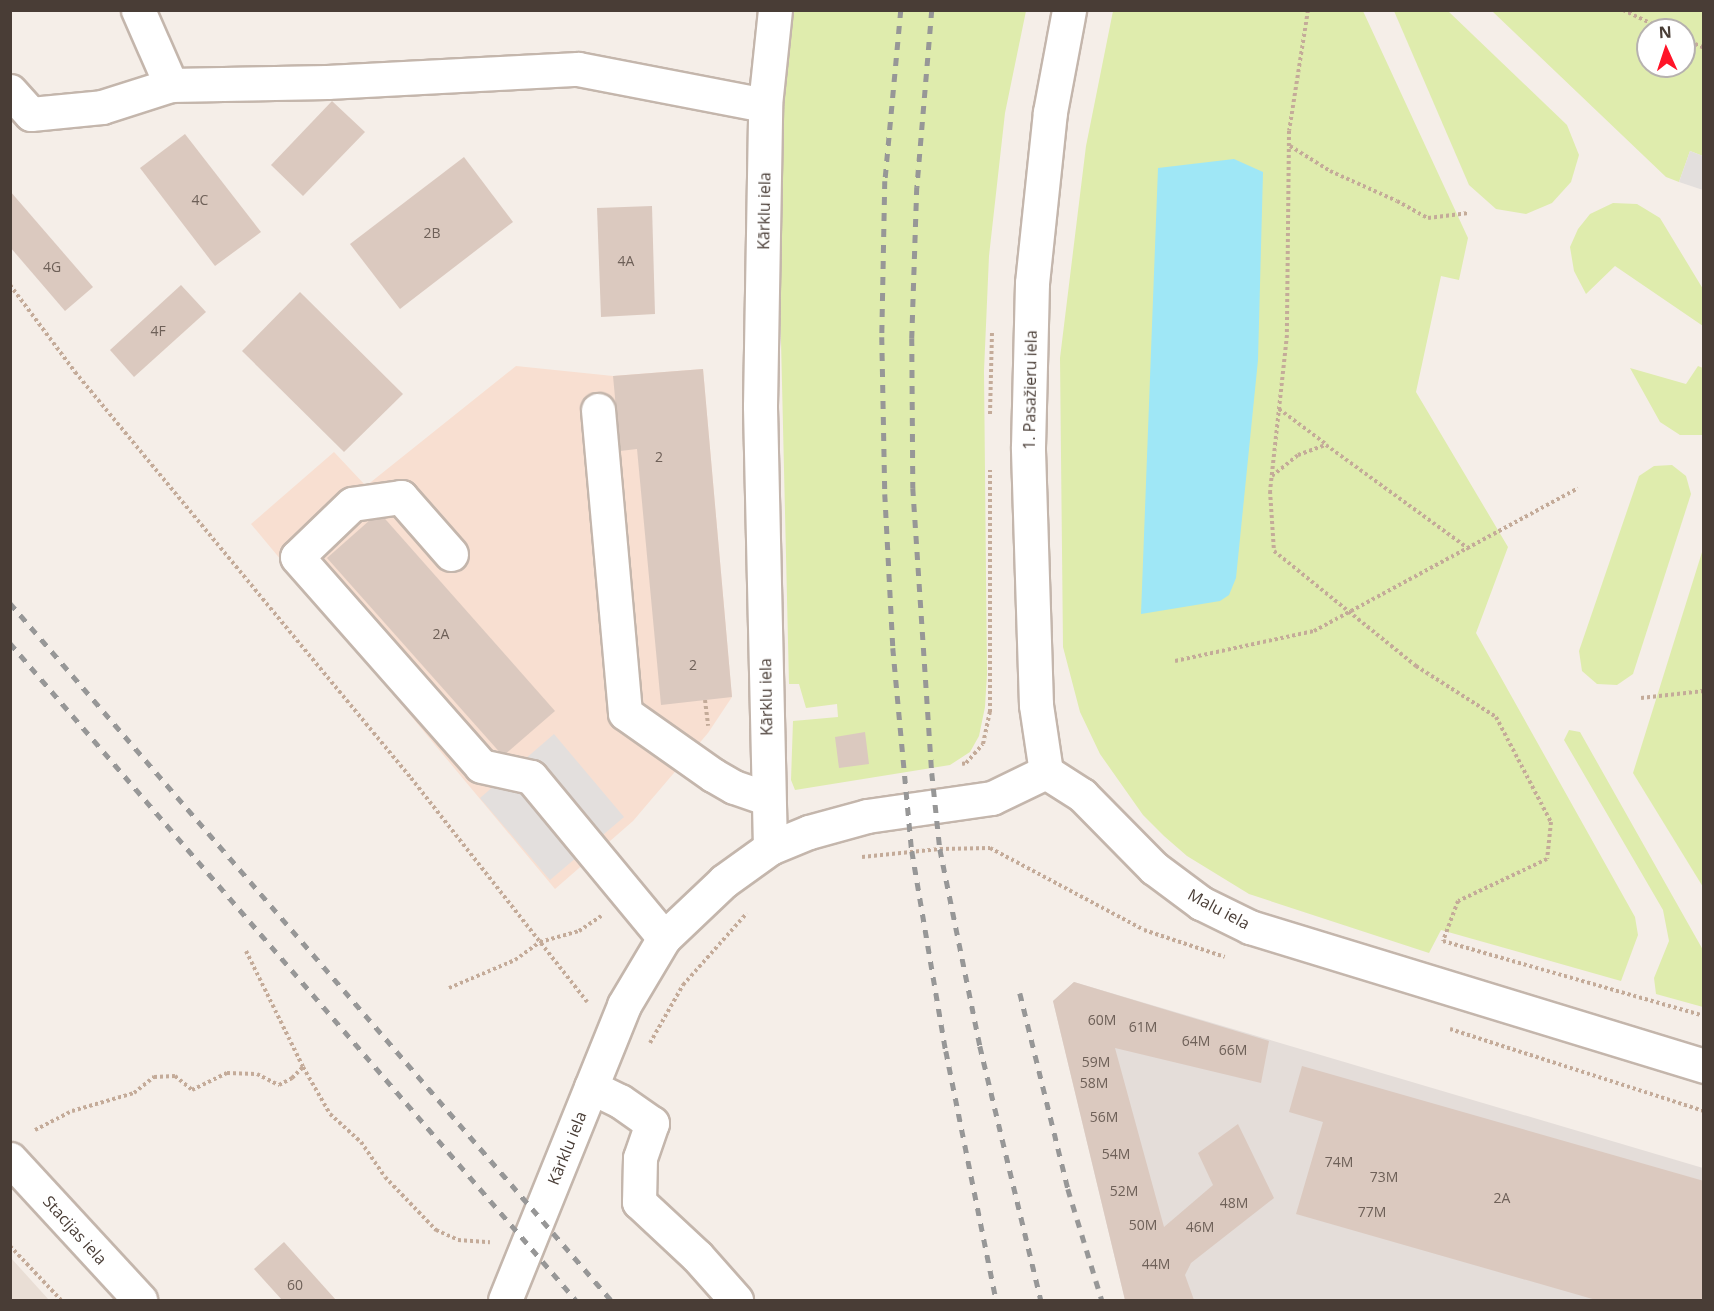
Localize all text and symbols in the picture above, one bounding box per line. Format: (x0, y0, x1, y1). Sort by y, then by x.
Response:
north arrow (1636, 18, 1696, 78)
text: N (1658, 21, 1672, 43)
street label: Kārklu iela (754, 172, 774, 250)
house number: 4C (192, 192, 208, 208)
house number: 2B (423, 225, 441, 241)
house number: 4A (618, 253, 634, 269)
house number: 4G (43, 259, 61, 275)
house number: 4F (150, 323, 166, 339)
street label: 1. Pasažieru iela (1019, 330, 1041, 450)
house number: 2 (655, 449, 663, 465)
house number: 2A (433, 626, 449, 642)
house number: 2 (689, 657, 697, 673)
street label: Kārklu iela (756, 658, 776, 736)
street label: Malu iela (1185, 885, 1253, 933)
house number: 60M (1088, 1012, 1116, 1028)
house number: 61M (1129, 1019, 1157, 1035)
house number: 64M (1182, 1033, 1210, 1049)
house number: 66M (1219, 1042, 1247, 1058)
house number: 59M (1082, 1054, 1110, 1070)
house number: 58M (1080, 1075, 1108, 1091)
street label: Kārklu iela (544, 1108, 590, 1188)
house number: 56M (1090, 1109, 1118, 1125)
house number: 54M (1102, 1146, 1130, 1162)
house number: 74M (1325, 1154, 1353, 1170)
house number: 73M (1370, 1169, 1398, 1185)
house number: 52M (1110, 1183, 1138, 1199)
house number: 2A (1494, 1190, 1510, 1206)
street label: Stacijas iela (39, 1192, 111, 1268)
house number: 48M (1220, 1195, 1248, 1211)
house number: 77M (1358, 1204, 1386, 1220)
house number: 50M (1129, 1217, 1157, 1233)
house number: 46M (1186, 1219, 1214, 1235)
house number: 44M (1142, 1256, 1170, 1272)
house number: 60 (287, 1277, 303, 1293)

